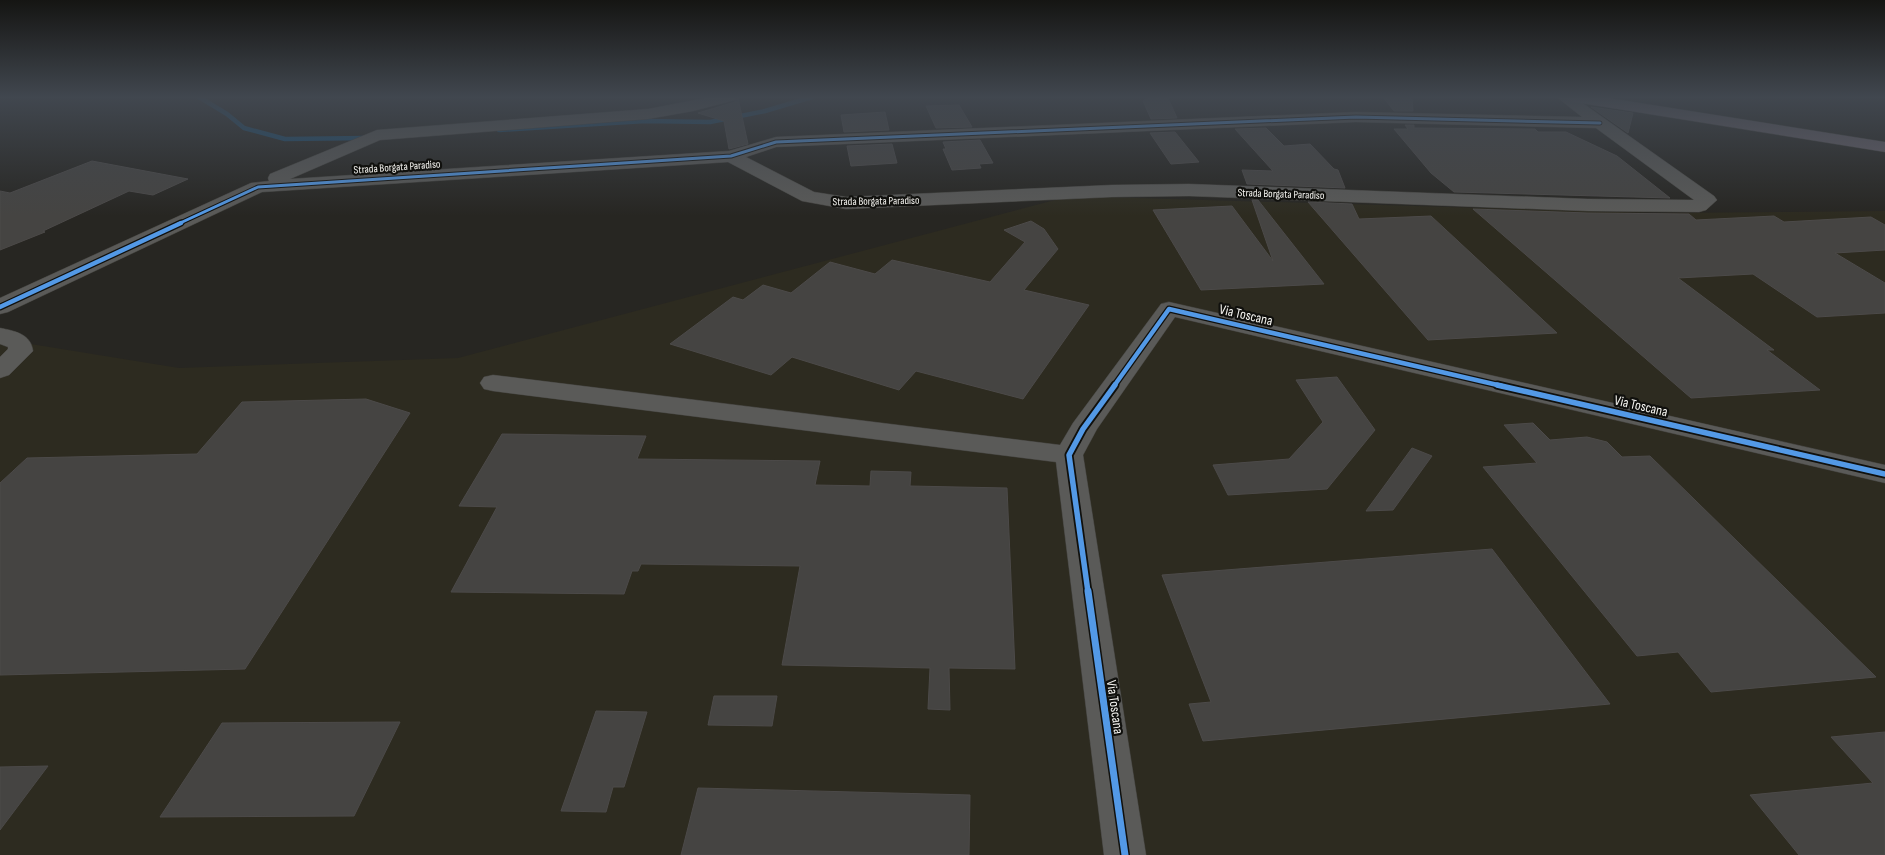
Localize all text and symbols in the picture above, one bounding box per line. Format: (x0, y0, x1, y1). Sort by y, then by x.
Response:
street label: Strada Borgata Paradiso (353, 157, 441, 177)
street label: Strada Borgata Paradiso (1237, 186, 1325, 202)
street label: Strada Borgata Paradiso (832, 194, 920, 208)
street label: Via Toscana (1218, 301, 1274, 329)
street label: Via Toscana (1613, 392, 1669, 420)
street label: Via Toscana (1103, 679, 1127, 735)

